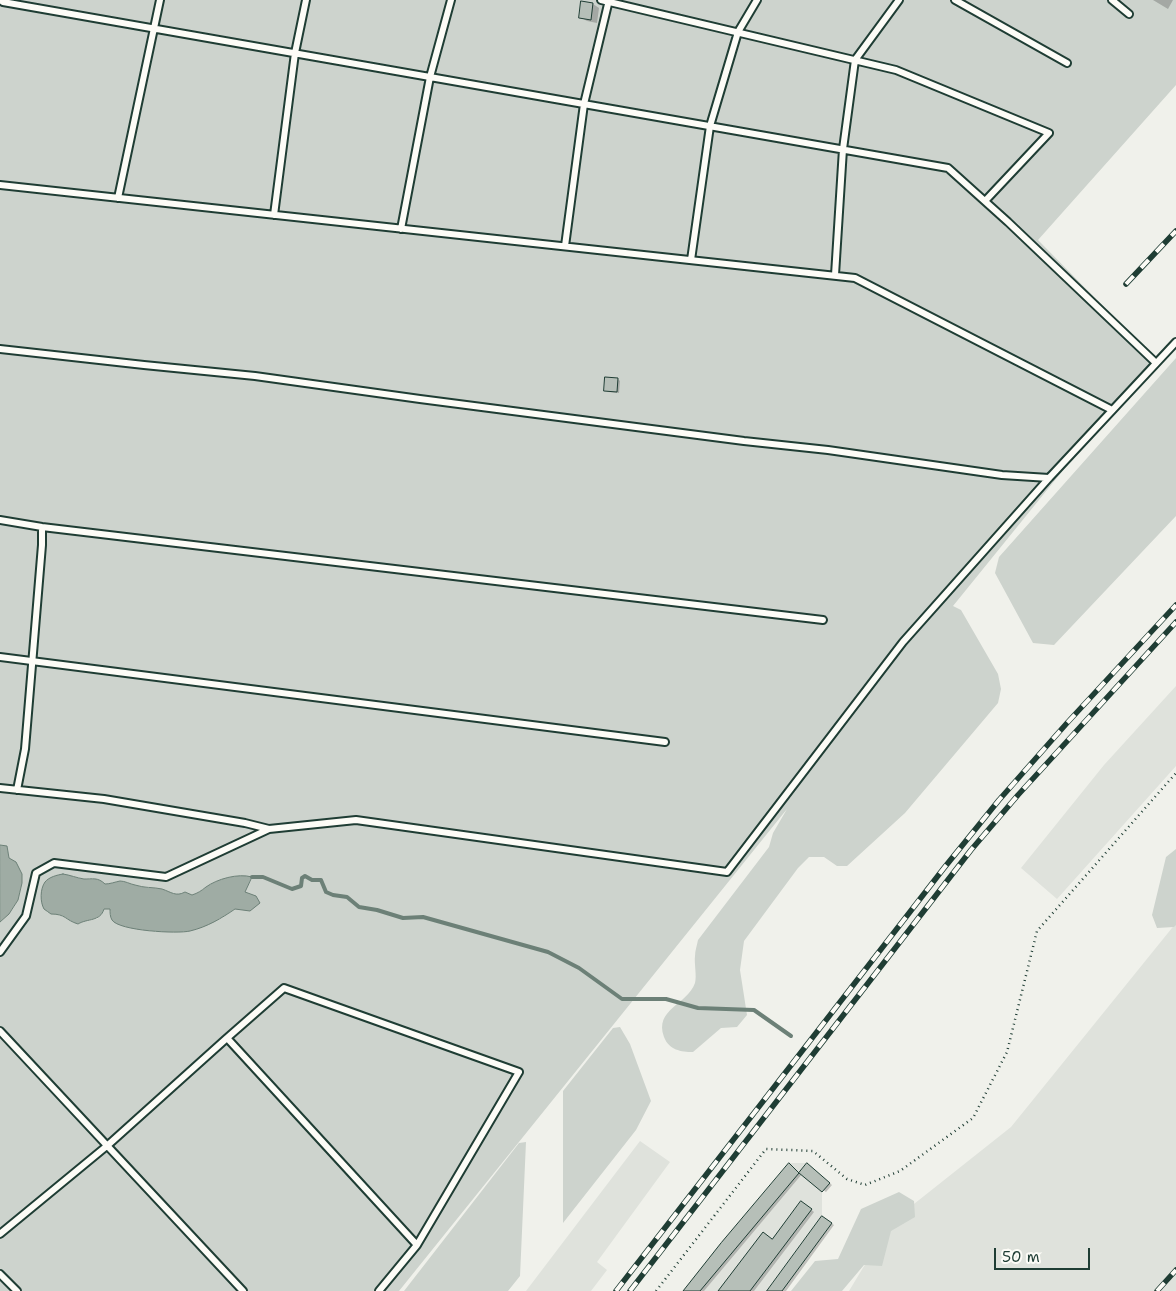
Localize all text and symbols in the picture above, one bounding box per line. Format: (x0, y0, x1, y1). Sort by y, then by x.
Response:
scale bar (996, 1238, 1092, 1270)
text: 50 m (1002, 1247, 1040, 1267)

